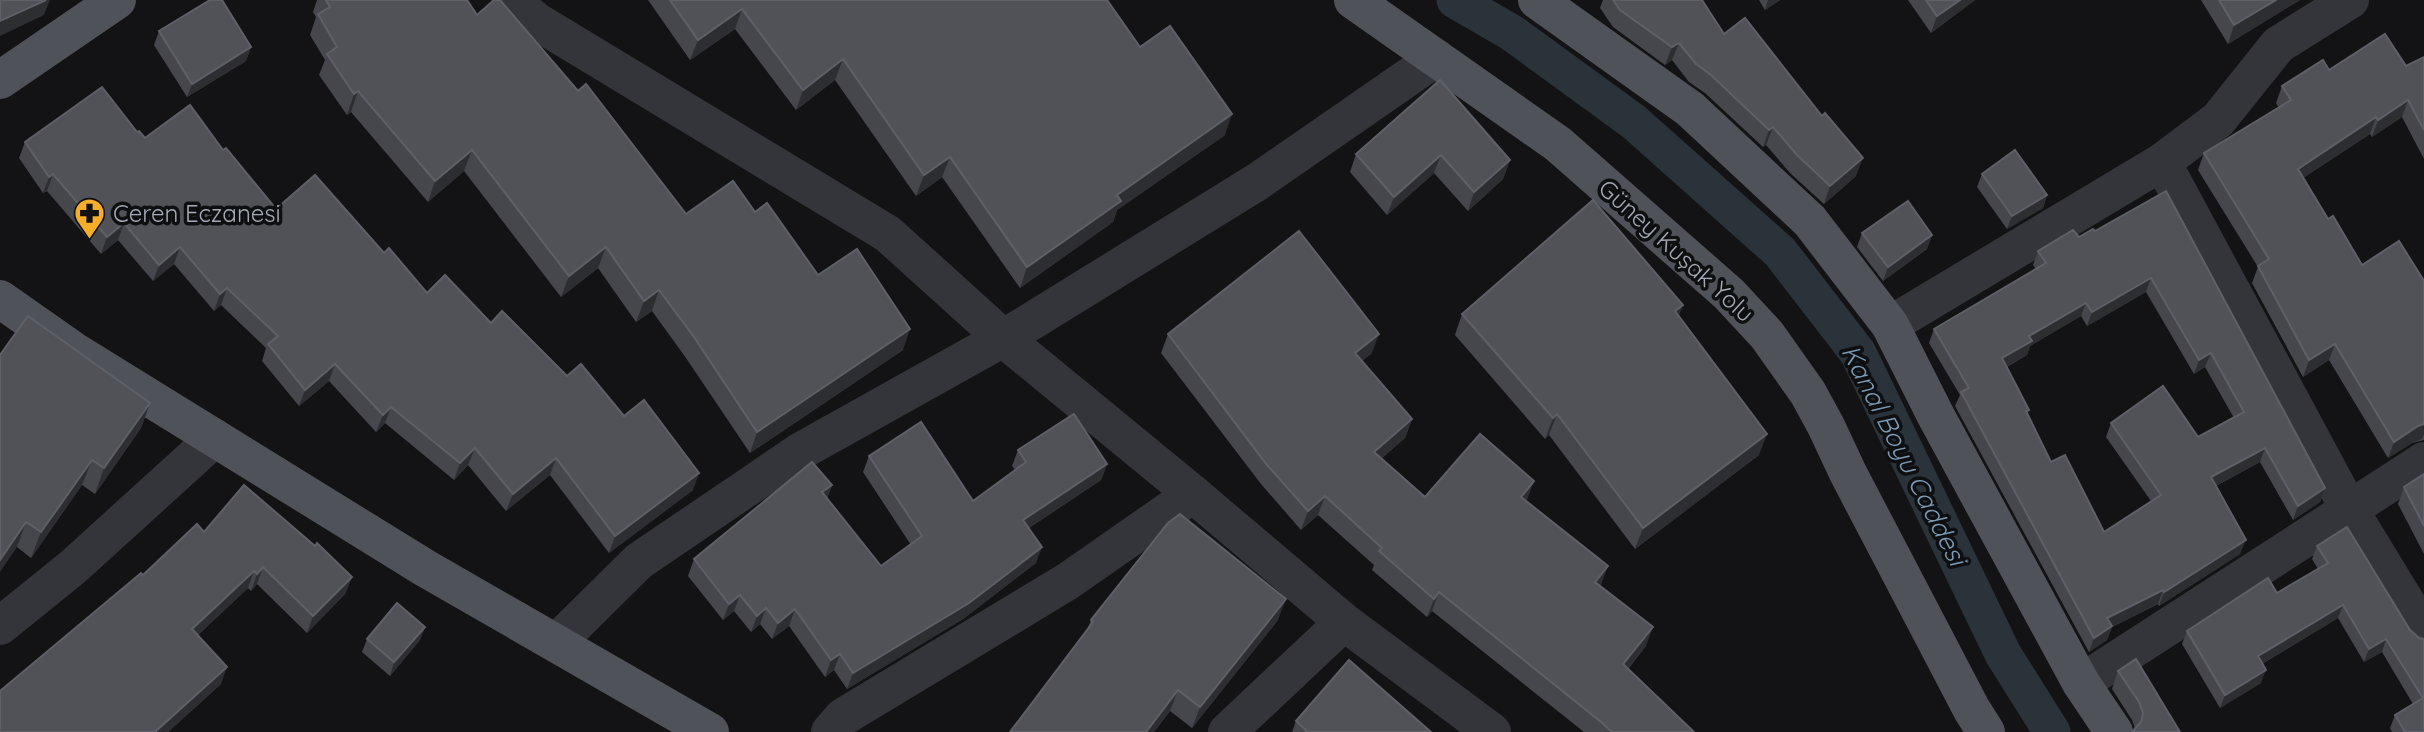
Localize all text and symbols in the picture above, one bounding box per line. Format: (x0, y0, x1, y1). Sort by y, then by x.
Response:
street label: Güney Kuşak Yolu (1593, 173, 1760, 328)
pharmacy icon: Ceren Eczanesi (73, 197, 107, 241)
place label: Ceren Eczanesi (113, 198, 281, 228)
water label: Kanal Boyu Caddesi (1835, 339, 1976, 574)

